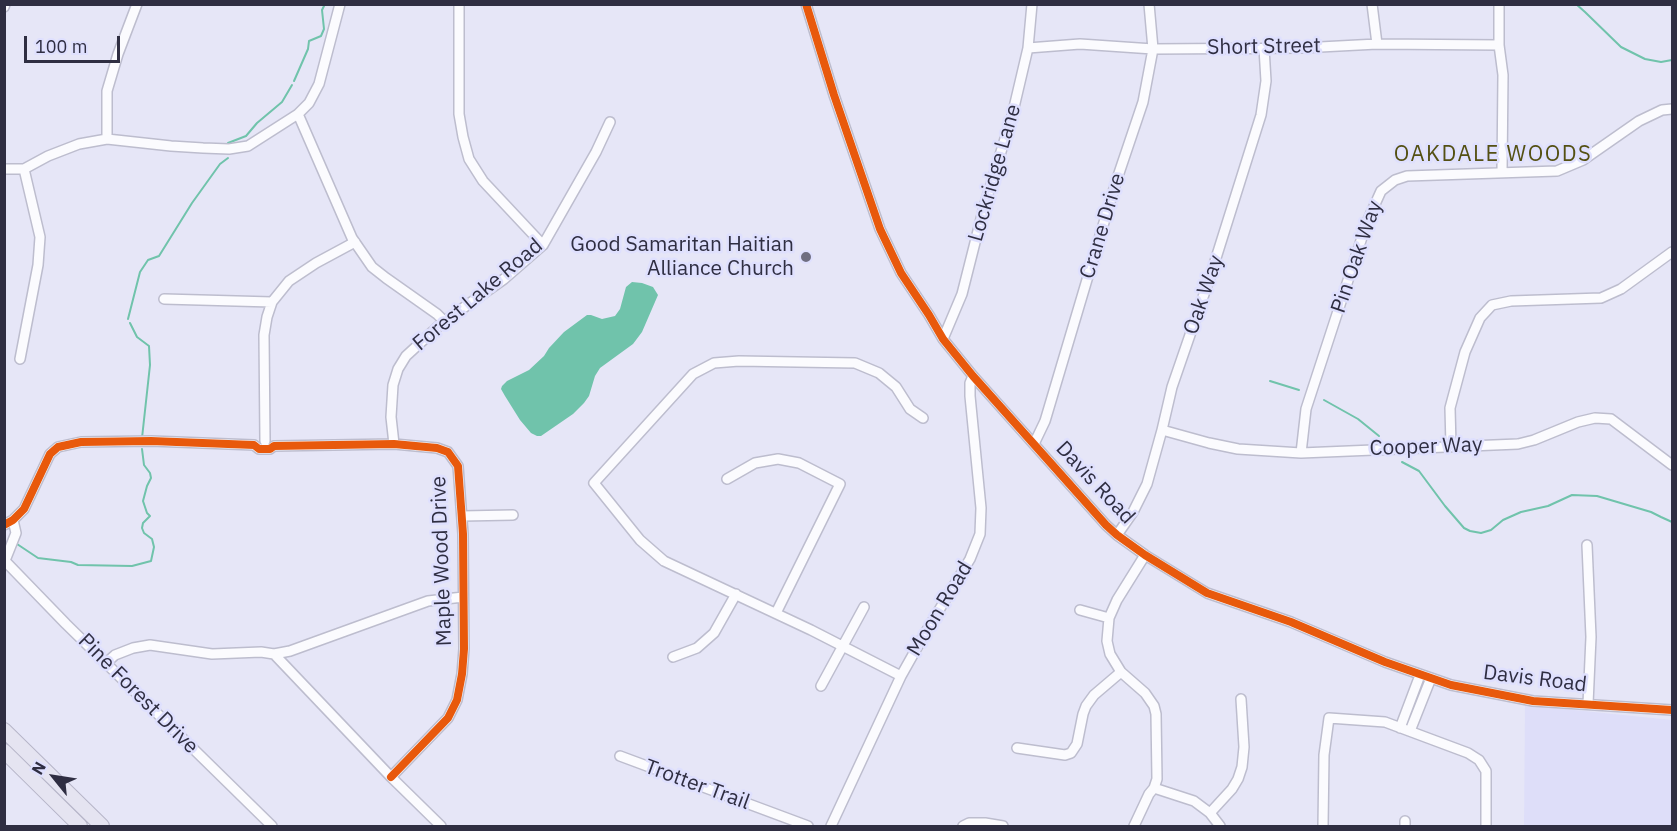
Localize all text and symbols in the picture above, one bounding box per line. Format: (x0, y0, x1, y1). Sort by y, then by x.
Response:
scale bar (27, 24, 123, 62)
street label: Short Street (1207, 33, 1321, 61)
text: 100 m (35, 35, 87, 58)
street label: Lockridge Lane (963, 102, 1027, 244)
district label: OAKDALE WOODS (1394, 142, 1592, 168)
street label: Crane Drive (1075, 170, 1131, 282)
street label: Pin Oak Way (1326, 198, 1388, 316)
place label: Good Samaritan Haitian Alliance Church (570, 232, 794, 282)
street label: Forest Lake Road (408, 233, 548, 357)
marker: Good Samaritan Haitian Alliance Church (799, 250, 813, 264)
street label: Oak Way (1179, 252, 1229, 338)
street label: Cooper Way (1369, 432, 1483, 462)
street label: Davis Road (1050, 436, 1140, 530)
street label: Maple Wood Drive (426, 475, 458, 647)
street label: Moon Road (902, 557, 978, 661)
street label: Pine Forest Drive (73, 629, 203, 759)
street label: Davis Road (1482, 660, 1588, 698)
north arrow (24, 747, 84, 807)
street label: Trotter Trail (641, 754, 753, 816)
text: N (27, 758, 50, 778)

